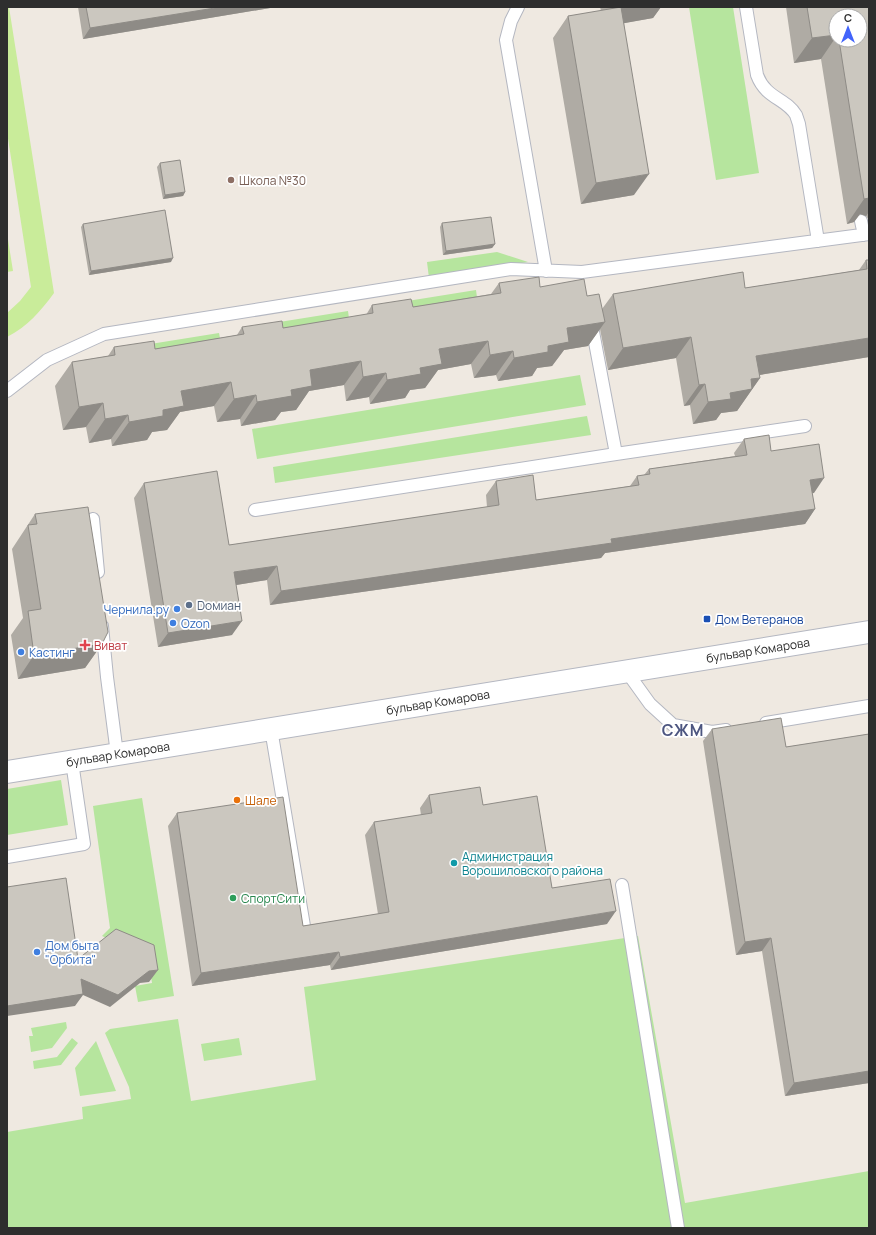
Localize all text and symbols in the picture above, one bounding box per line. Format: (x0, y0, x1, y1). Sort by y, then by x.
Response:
north arrow (828, 8, 868, 48)
text: С (844, 10, 852, 25)
place label: Школа №30 (239, 172, 306, 189)
marker: Школа №30 (226, 175, 236, 185)
place label: Dомиан (197, 597, 241, 614)
marker: Dомиан (184, 600, 194, 610)
place label: Чернила.ру (103, 601, 170, 618)
marker: Чернила.ру (172, 604, 182, 614)
place label: Дом Ветеранов (715, 611, 804, 628)
marker: Дом Ветеранов (702, 614, 712, 624)
place label: Ozon (181, 615, 210, 632)
marker: Ozon (168, 618, 178, 628)
street label: бульвар Комарова (705, 633, 811, 667)
place label: Виват (94, 637, 127, 654)
marker: Виват (79, 639, 91, 651)
place label: Кастинг (29, 644, 75, 661)
marker: Кастинг (16, 647, 26, 657)
street label: бульвар Комарова (385, 685, 491, 719)
district label: СЖМ (662, 719, 704, 741)
street label: бульвар Комарова (65, 737, 171, 771)
place label: Шале (245, 792, 276, 809)
marker: Шале (232, 795, 242, 805)
place label: Администрация Ворошиловского района (462, 848, 603, 879)
marker: Администрация Ворошиловского района (449, 858, 459, 868)
place label: СпортСити (241, 890, 305, 907)
marker: СпортСити (228, 893, 238, 903)
place label: Дом быта "Орбита" (45, 937, 99, 968)
marker: Дом быта "Орбита" (32, 947, 42, 957)

